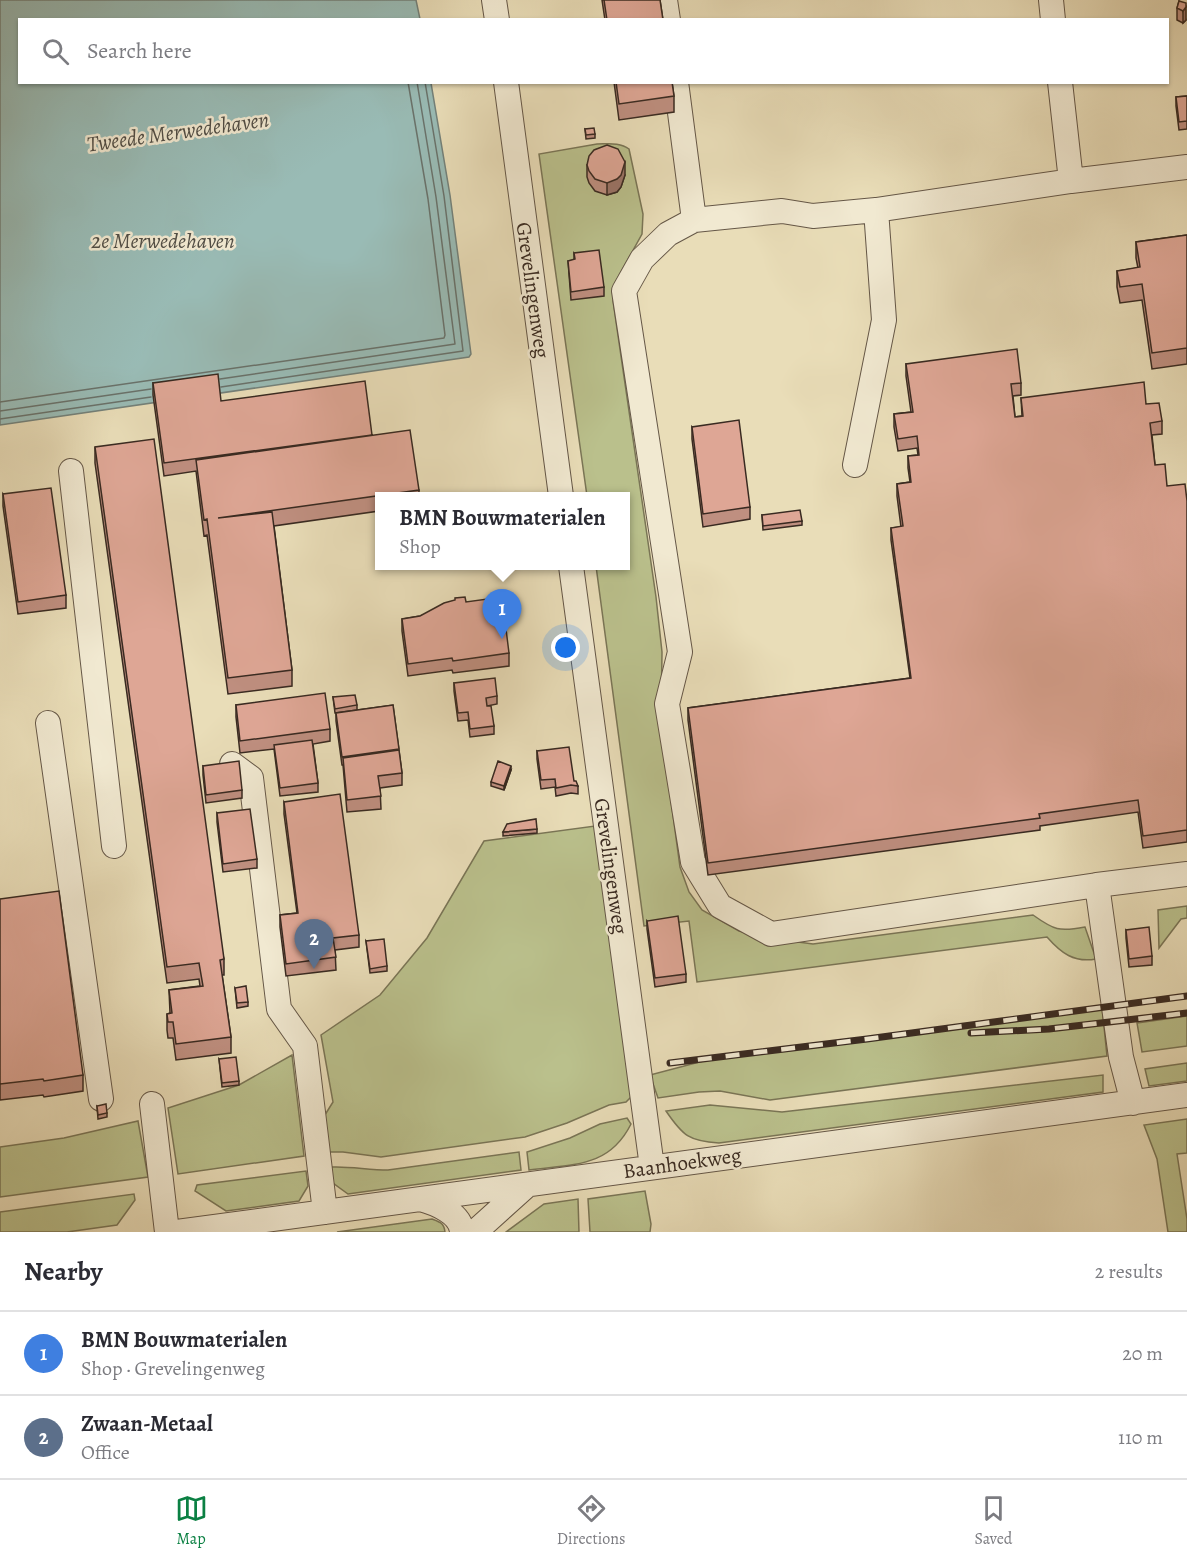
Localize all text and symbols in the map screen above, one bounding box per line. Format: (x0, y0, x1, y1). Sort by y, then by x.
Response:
search box (18, 18, 1169, 84)
icon: search (39, 35, 72, 68)
text: Search here (87, 36, 192, 66)
water label: Tweede Merwedehaven (85, 104, 271, 160)
street label: Grevelingenweg (510, 220, 556, 360)
water label: 2e Merwedehaven (90, 226, 235, 256)
popup (375, 492, 630, 570)
text: BMN Bouwmaterialen (399, 503, 606, 533)
text: Shop (399, 533, 441, 560)
pin: 1 (482, 590, 522, 639)
your location (551, 633, 580, 662)
street label: Grevelingenweg (588, 796, 634, 936)
pin: 2 (294, 920, 334, 969)
street label: Baanhoekweg (621, 1141, 743, 1185)
text: Nearby (24, 1254, 103, 1289)
text: 2 results (1095, 1258, 1163, 1285)
text: BMN Bouwmaterialen (81, 1325, 287, 1355)
text: 1 (40, 1340, 47, 1367)
text: 20 m (1122, 1340, 1163, 1367)
text: Shop · Grevelingenweg (81, 1355, 265, 1382)
text: Zwaan-Metaal (81, 1409, 213, 1439)
text: 2 (39, 1424, 48, 1451)
text: 110 m (1118, 1424, 1163, 1451)
text: Office (81, 1439, 130, 1466)
tab: Map (175, 1492, 208, 1550)
tab: Directions (557, 1492, 625, 1550)
tab: Saved (974, 1492, 1012, 1550)

